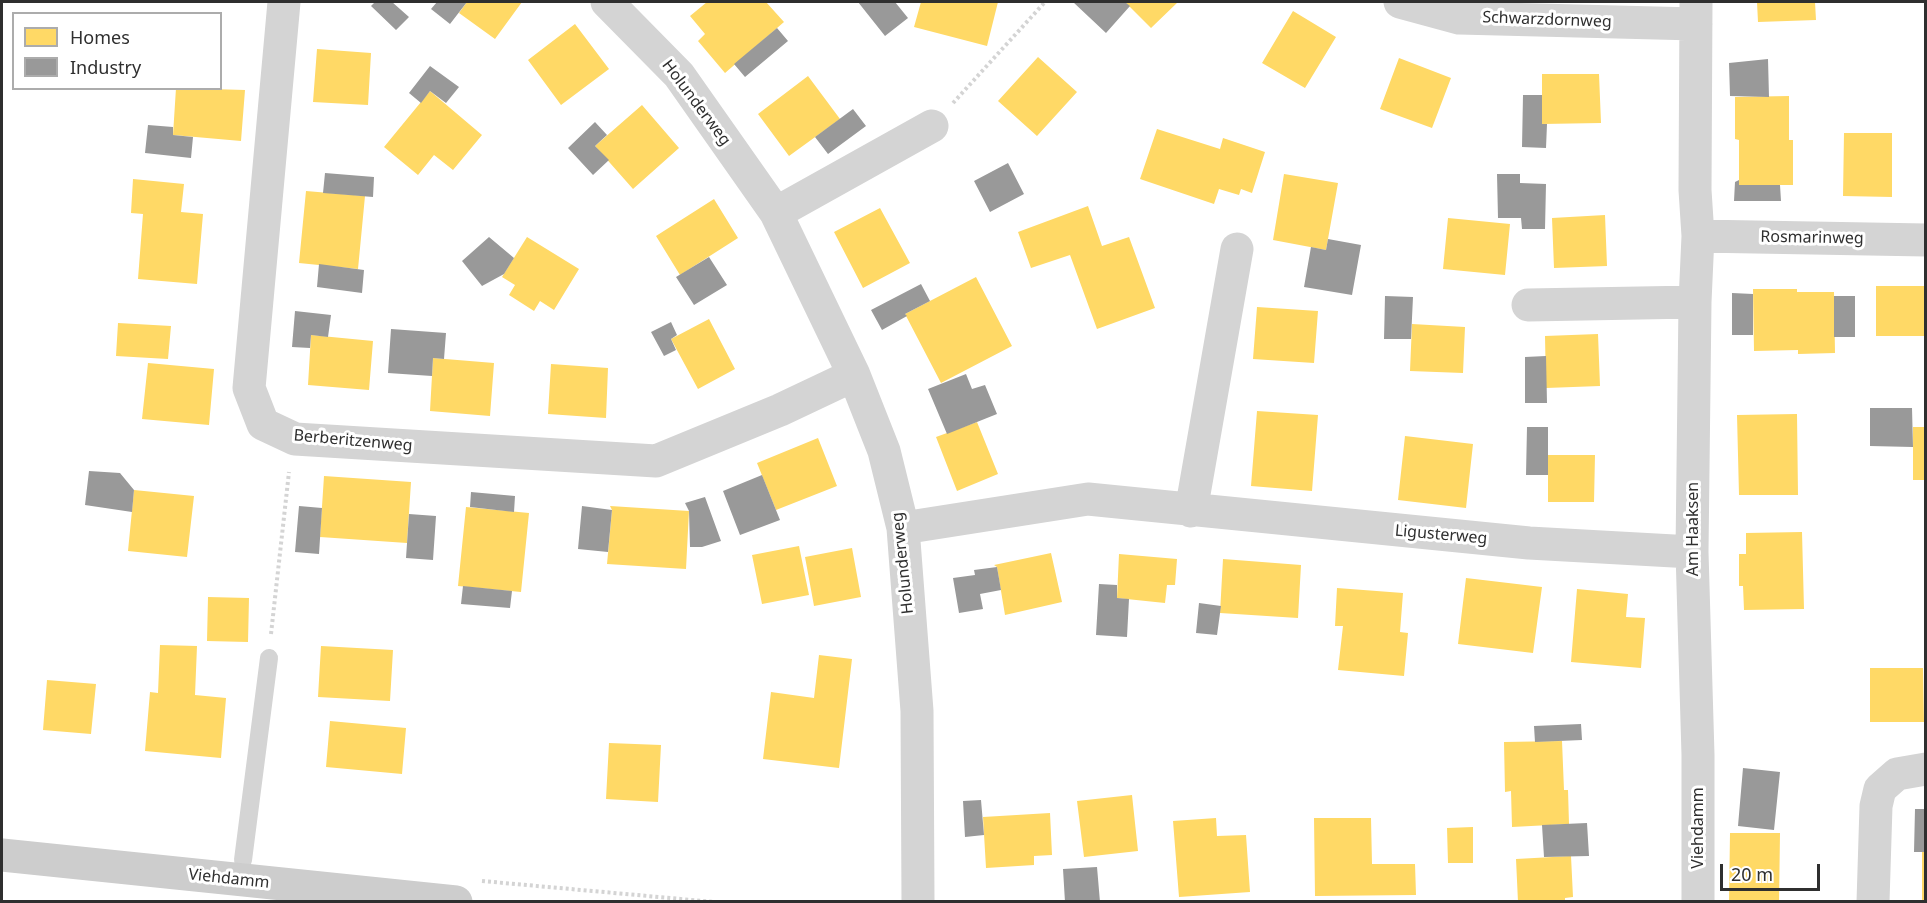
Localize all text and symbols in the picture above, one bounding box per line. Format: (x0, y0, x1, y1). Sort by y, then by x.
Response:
street label: Schwarzdornweg (1482, 8, 1612, 32)
legend (12, 12, 222, 90)
text: Homes (70, 25, 130, 49)
text: Industry (70, 55, 141, 79)
street label: Holunderweg (658, 56, 734, 150)
street label: Rosmarinweg (1760, 228, 1864, 248)
street label: Berberitzenweg (293, 426, 413, 456)
street label: Am Haaksen (1683, 482, 1703, 576)
street label: Holunderweg (888, 511, 918, 615)
street label: Ligusterweg (1394, 521, 1488, 549)
street label: Viehdamm (1688, 787, 1708, 869)
scale bar (1723, 852, 1824, 890)
text: 20 m (1731, 862, 1773, 886)
street label: Viehdamm (188, 865, 270, 893)

